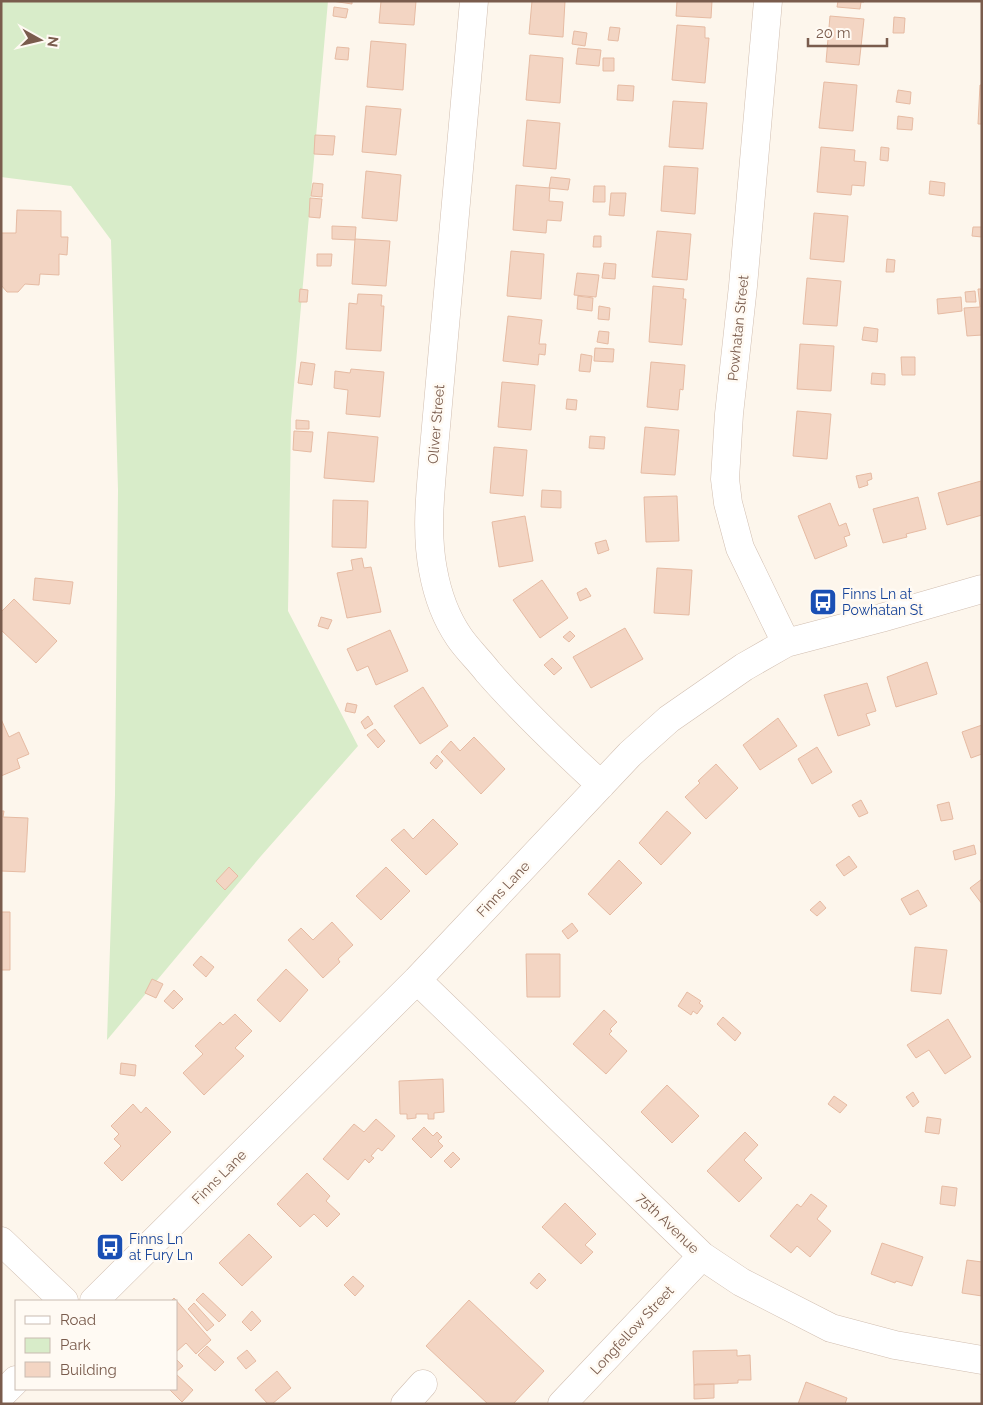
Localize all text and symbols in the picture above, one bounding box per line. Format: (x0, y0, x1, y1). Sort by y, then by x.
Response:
north arrow (15, 15, 65, 65)
scale bar (808, 15, 887, 47)
text: 20 m (816, 24, 851, 42)
text: N (44, 35, 62, 48)
street label: Powhatan Street (724, 274, 752, 382)
street label: Oliver Street (425, 383, 447, 464)
place label: Finns Ln at Powhatan St (842, 586, 923, 618)
bus stop icon: Finns Ln at Powhatan St (808, 587, 838, 617)
street label: Finns Lane (473, 858, 533, 920)
street label: Finns Lane (189, 1147, 249, 1207)
street label: 75th Avenue (634, 1189, 702, 1257)
place label: Finns Ln at Fury Ln (129, 1231, 193, 1263)
bus stop icon: Finns Ln at Fury Ln (95, 1232, 125, 1262)
street label: Longfellow Street (587, 1282, 677, 1377)
legend (15, 1300, 178, 1390)
text: Road (60, 1311, 96, 1329)
text: Park (60, 1336, 91, 1354)
text: Building (60, 1361, 117, 1379)

